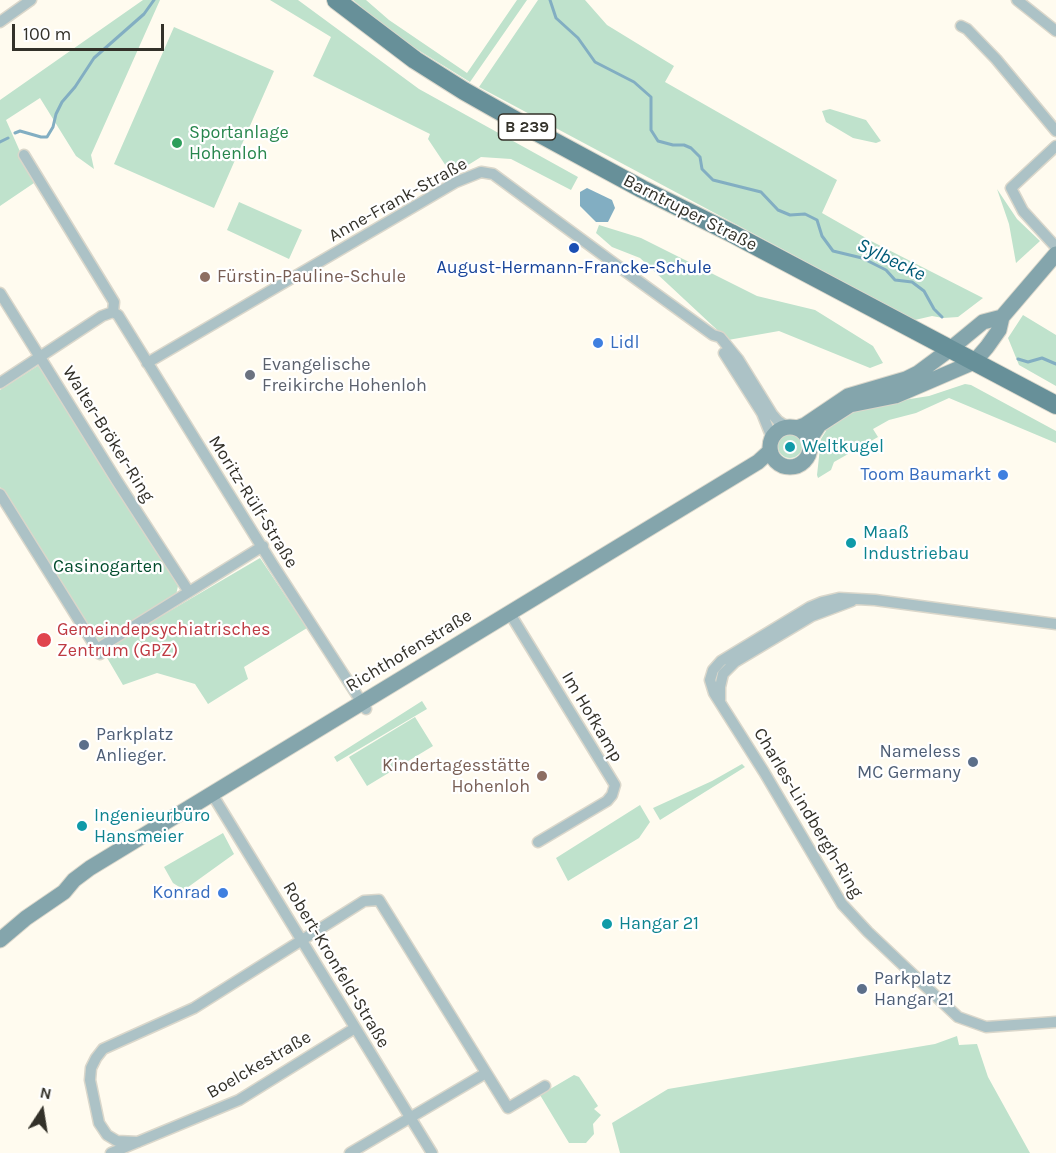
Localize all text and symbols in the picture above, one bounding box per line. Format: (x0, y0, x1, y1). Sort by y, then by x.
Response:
scale bar (15, 12, 166, 50)
text: 100 m (23, 23, 71, 45)
road number: B 239 (498, 114, 556, 140)
place label: Sportanlage Hohenloh (189, 122, 289, 164)
marker: Sportanlage Hohenloh (170, 136, 184, 150)
street label: Anne-Frank-Straße (325, 153, 471, 247)
street label: Barntruper Straße (619, 170, 761, 256)
water label: Sylbecke (853, 233, 929, 287)
marker: August-Hermann-Francke-Schule (567, 241, 581, 255)
place label: August-Hermann-Francke-Schule (436, 257, 712, 279)
place label: Fürstin-Pauline-Schule (217, 266, 406, 288)
marker: Fürstin-Pauline-Schule (198, 270, 212, 284)
place label: Lidl (610, 332, 639, 354)
marker: Lidl (591, 336, 605, 350)
place label: Evangelische Freikirche Hohenloh (262, 354, 427, 397)
street label: Walter-Bröker-Ring (57, 362, 159, 506)
marker: Evangelische Freikirche Hohenloh (243, 368, 257, 382)
street label: Moritz-Rülf-Straße (203, 432, 303, 572)
place label: Weltkugel (802, 436, 884, 458)
marker: Weltkugel (783, 440, 797, 454)
place label: Toom Baumarkt (860, 464, 991, 486)
marker: Toom Baumarkt (996, 468, 1010, 482)
place label: Maaß Industriebau (863, 522, 969, 564)
marker: Maaß Industriebau (844, 536, 858, 550)
park label: Casinogarten (53, 556, 163, 578)
street label: Richthofenstraße (342, 605, 476, 697)
place label: Gemeindepsychiatrisches Zentrum (GPZ) (57, 619, 270, 662)
marker: Gemeindepsychiatrisches Zentrum (GPZ) (35, 631, 53, 649)
street label: Im Hofkamp (557, 668, 627, 766)
place label: Parkplatz Anlieger. (96, 724, 173, 766)
street label: Charles-Lindbergh-Ring (749, 724, 867, 902)
marker: Parkplatz Anlieger. (77, 738, 91, 752)
place label: Nameless MC Germany (857, 741, 961, 783)
place label: Kindertagesstätte Hohenloh (382, 755, 530, 798)
marker: Nameless MC Germany (966, 755, 980, 769)
marker: Kindertagesstätte Hohenloh (535, 769, 549, 783)
place label: Ingenieurbüro Hansmeier (94, 805, 210, 848)
marker: Ingenieurbüro Hansmeier (75, 819, 89, 833)
street label: Robert-Kronfeld-Straße (278, 878, 394, 1052)
place label: Konrad (152, 882, 211, 904)
marker: Konrad (216, 886, 230, 900)
place label: Hangar 21 (619, 913, 699, 935)
marker: Hangar 21 (600, 917, 614, 931)
place label: Parkplatz Hangar 21 (874, 968, 954, 1010)
marker: Parkplatz Hangar 21 (855, 982, 869, 996)
street label: Boelckestraße (203, 1026, 315, 1104)
north arrow (12, 1081, 72, 1141)
text: N (38, 1082, 53, 1103)

